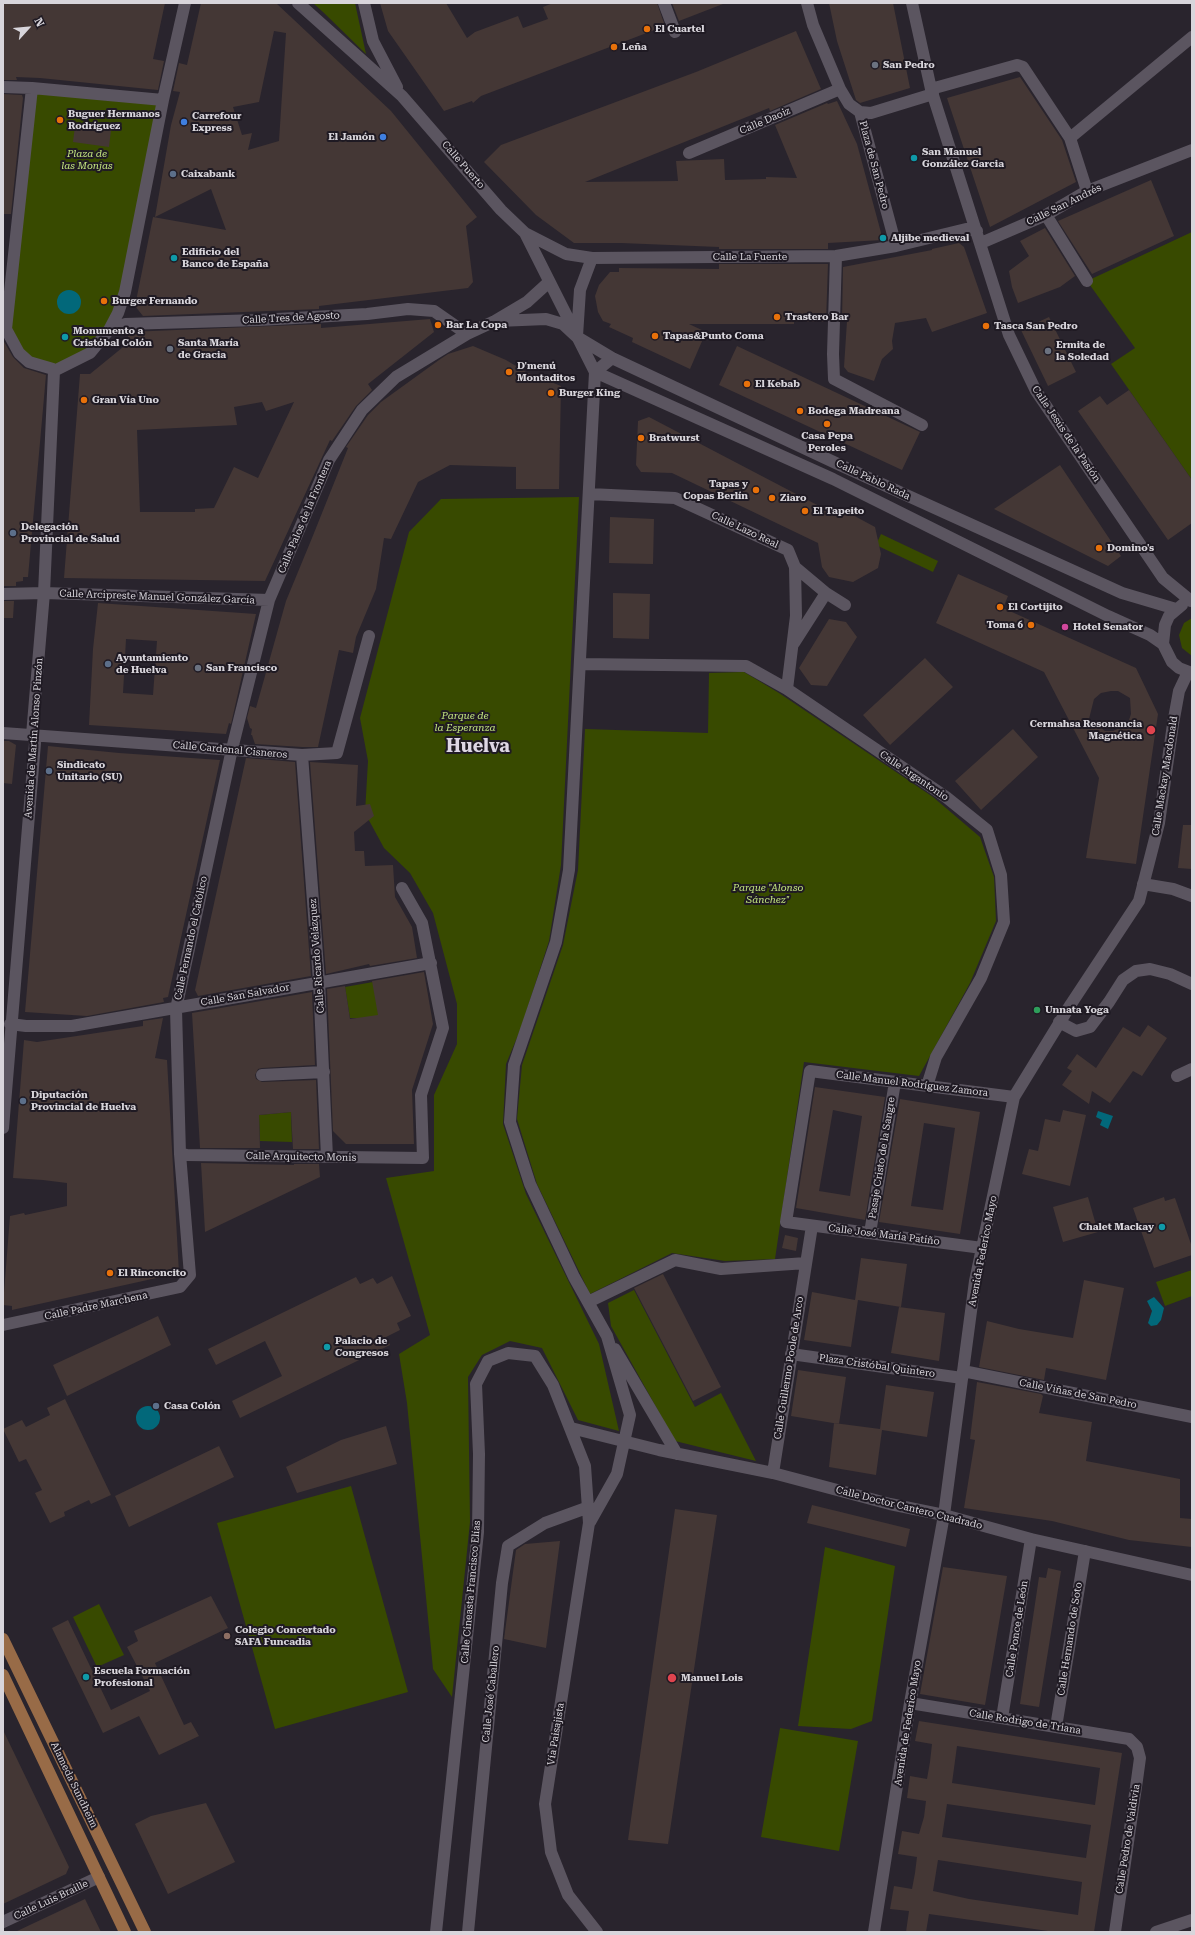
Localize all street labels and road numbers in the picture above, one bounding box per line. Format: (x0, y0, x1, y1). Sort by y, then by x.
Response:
street label: Calle Daoiz (738, 105, 792, 137)
street label: Plaza de San Pedro (856, 120, 892, 210)
street label: Calle Puerto (439, 139, 487, 191)
street label: Calle San Andrés (1025, 182, 1103, 228)
street label: Calle La Fuente (713, 251, 787, 263)
street label: Calle Tres de Agosto (242, 309, 340, 327)
street label: Calle Jesús de la Pasión (1029, 384, 1103, 484)
street label: Calle Pablo Rada (834, 458, 912, 502)
street label: Calle Palos de la Frontera (276, 459, 334, 575)
street label: Calle Lazo Real (710, 509, 780, 551)
street label: Calle Arcipreste Manuel González García (59, 588, 255, 606)
street label: Avenida de Martín Alonso Pinzón (22, 657, 46, 819)
street label: Calle Mackay Macdonald (1150, 715, 1180, 837)
street label: Calle Cardenal Cisneros (172, 739, 288, 761)
street label: Calle Argantonio (877, 748, 951, 804)
street label: Calle Fernando el Católico (172, 875, 210, 1001)
street label: Calle Ricardo Velázquez (307, 898, 327, 1014)
street label: Calle San Salvador (200, 981, 290, 1009)
street label: Calle Manuel Rodríguez Zamora (835, 1069, 989, 1099)
street label: Pasaje Cristo de la Sangre (866, 1096, 898, 1220)
street label: Calle Arquitecto Monis (246, 1150, 356, 1164)
street label: Avenida Federico Mayo (966, 1195, 1000, 1307)
street label: Calle José María Patiño (828, 1222, 940, 1248)
street label: Calle Padre Marchena (43, 1289, 149, 1323)
street label: Calle Guillermo Poole de Arco (772, 1296, 806, 1440)
street label: Plaza Cristóbal Quintero (818, 1352, 936, 1380)
street label: Calle Viñas de San Pedro (1018, 1377, 1138, 1411)
street label: Calle Doctor Cantero Cuadrado (834, 1484, 984, 1532)
street label: Calle Cineasta Francisco Elías (459, 1520, 483, 1664)
street label: Calle Ponce de León (1003, 1580, 1031, 1678)
street label: Calle Hernando de Soto (1055, 1581, 1085, 1697)
street label: Calle José Caballero (480, 1645, 502, 1743)
street label: Avenida de Federico Mayo (892, 1659, 924, 1787)
street label: Vía Paisajista (545, 1702, 567, 1766)
street label: Calle Rodrigo de Triana (968, 1707, 1082, 1737)
street label: Alameda Sundheim (48, 1740, 100, 1830)
street label: Calle Pedro de Valdivia (1113, 1783, 1143, 1895)
street label: Calle Luis Braille (12, 1878, 90, 1922)

